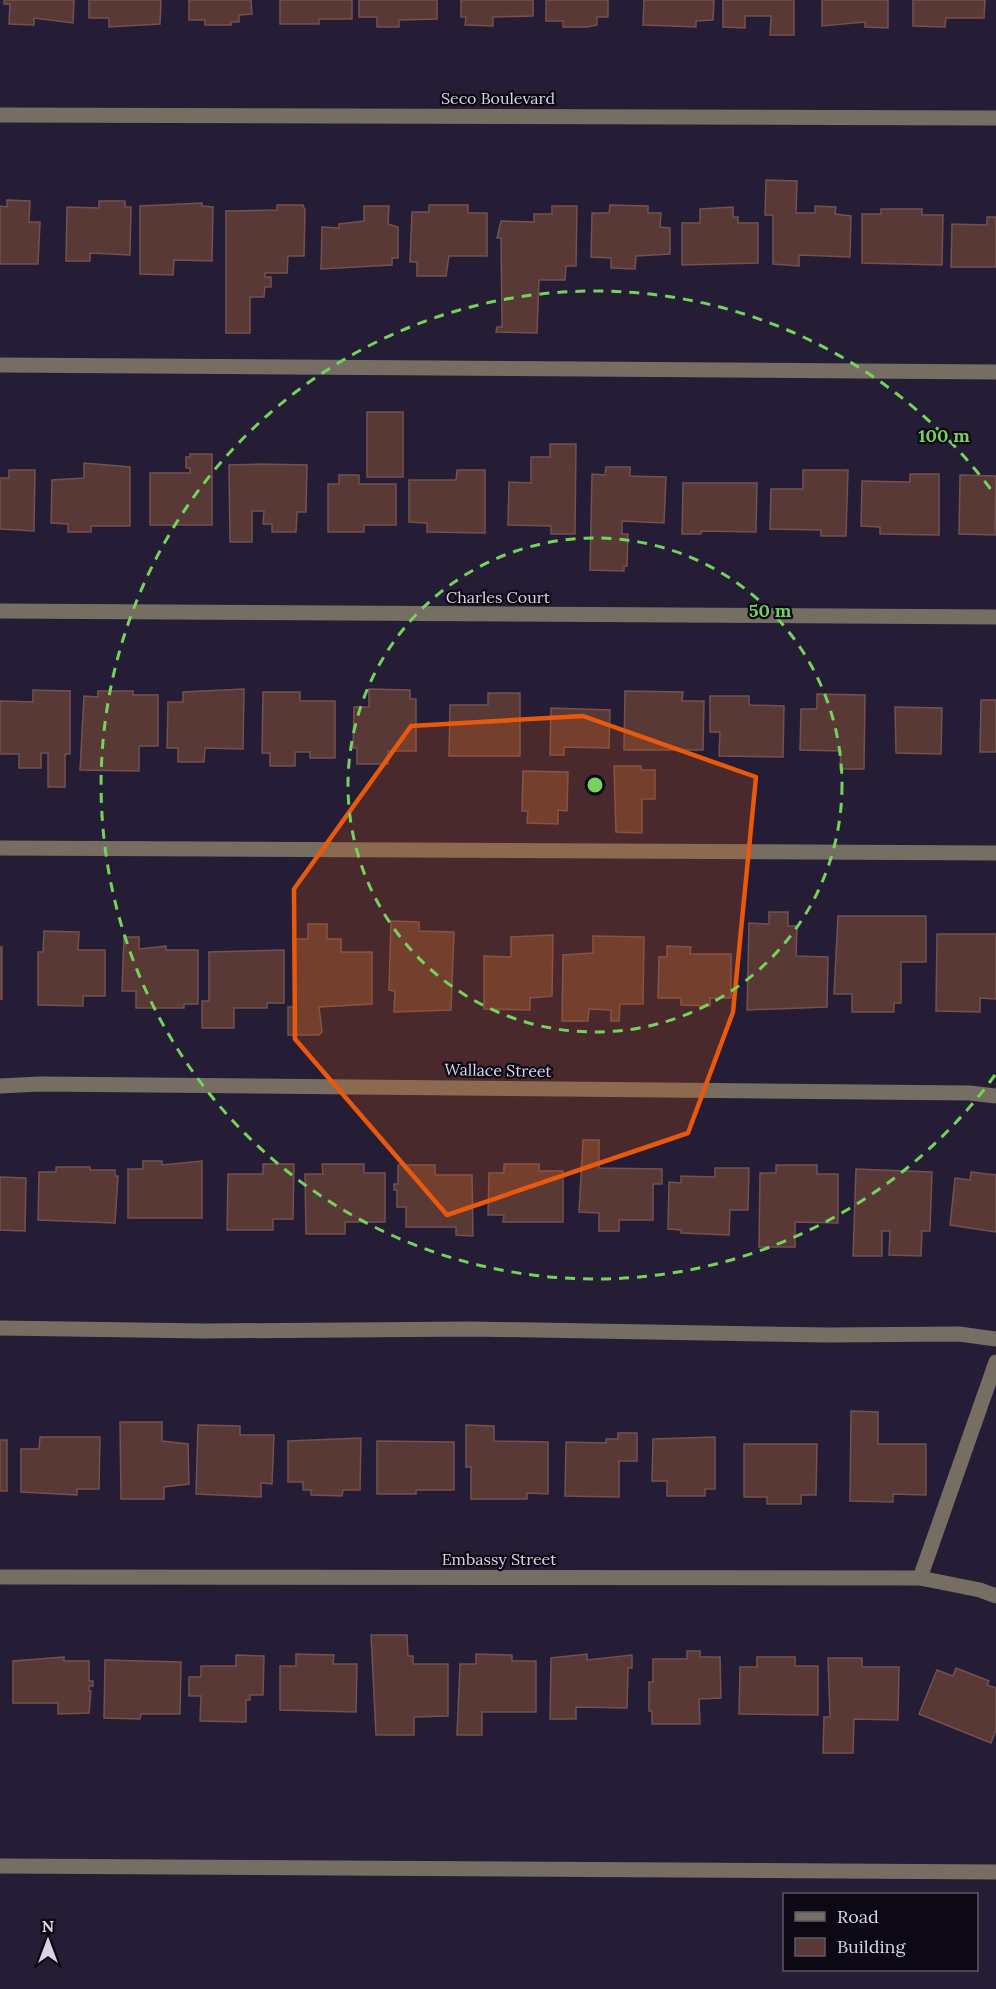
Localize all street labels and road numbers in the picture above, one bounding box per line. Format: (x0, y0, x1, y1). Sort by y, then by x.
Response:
street label: Seco Boulevard (441, 88, 555, 108)
street label: Charles Court (446, 587, 551, 607)
street label: Wallace Street (444, 1059, 553, 1081)
street label: Embassy Street (442, 1549, 557, 1569)

